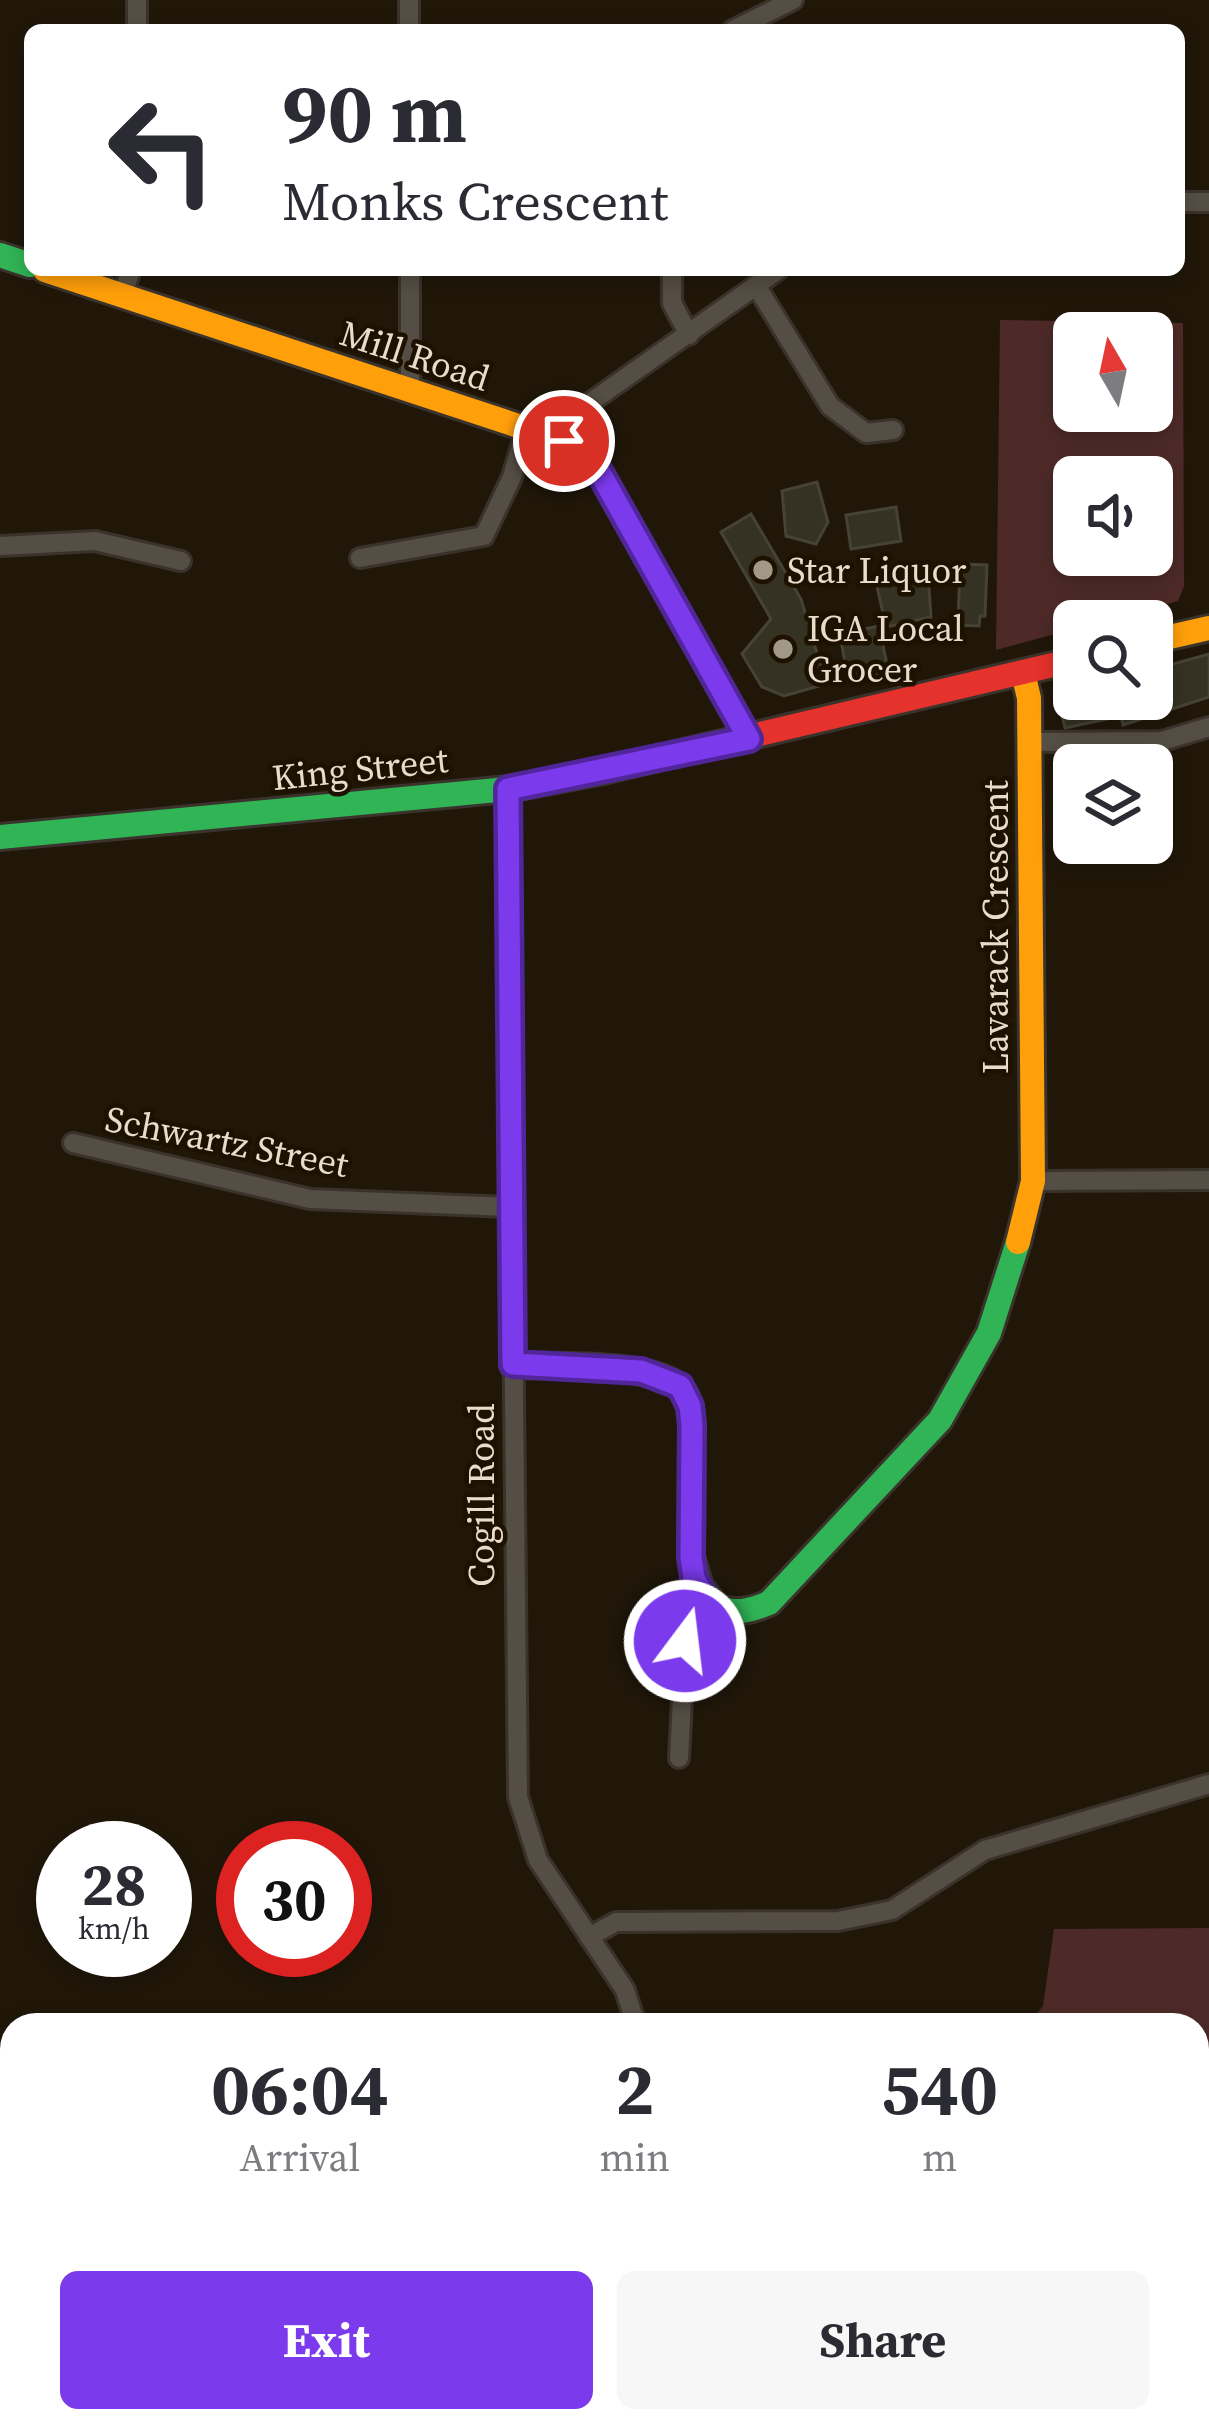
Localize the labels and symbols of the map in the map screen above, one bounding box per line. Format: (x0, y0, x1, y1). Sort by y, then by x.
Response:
street label: Mill Road (334, 308, 496, 403)
north arrow (1053, 312, 1173, 432)
pin (513, 390, 615, 492)
place label: Star Liquor (787, 546, 966, 595)
marker: Star Liquor (750, 557, 776, 583)
place label: IGA Local Grocer (807, 604, 964, 694)
marker: IGA Local Grocer (770, 636, 796, 662)
street label: King Street (270, 735, 451, 802)
street label: Lavarack Crescent (971, 780, 1020, 1074)
street label: Schwartz Street (101, 1094, 353, 1189)
street label: Cogill Road (457, 1403, 506, 1587)
position arrow (622, 1578, 748, 1704)
speed limit sign: 30 (216, 1821, 372, 1977)

